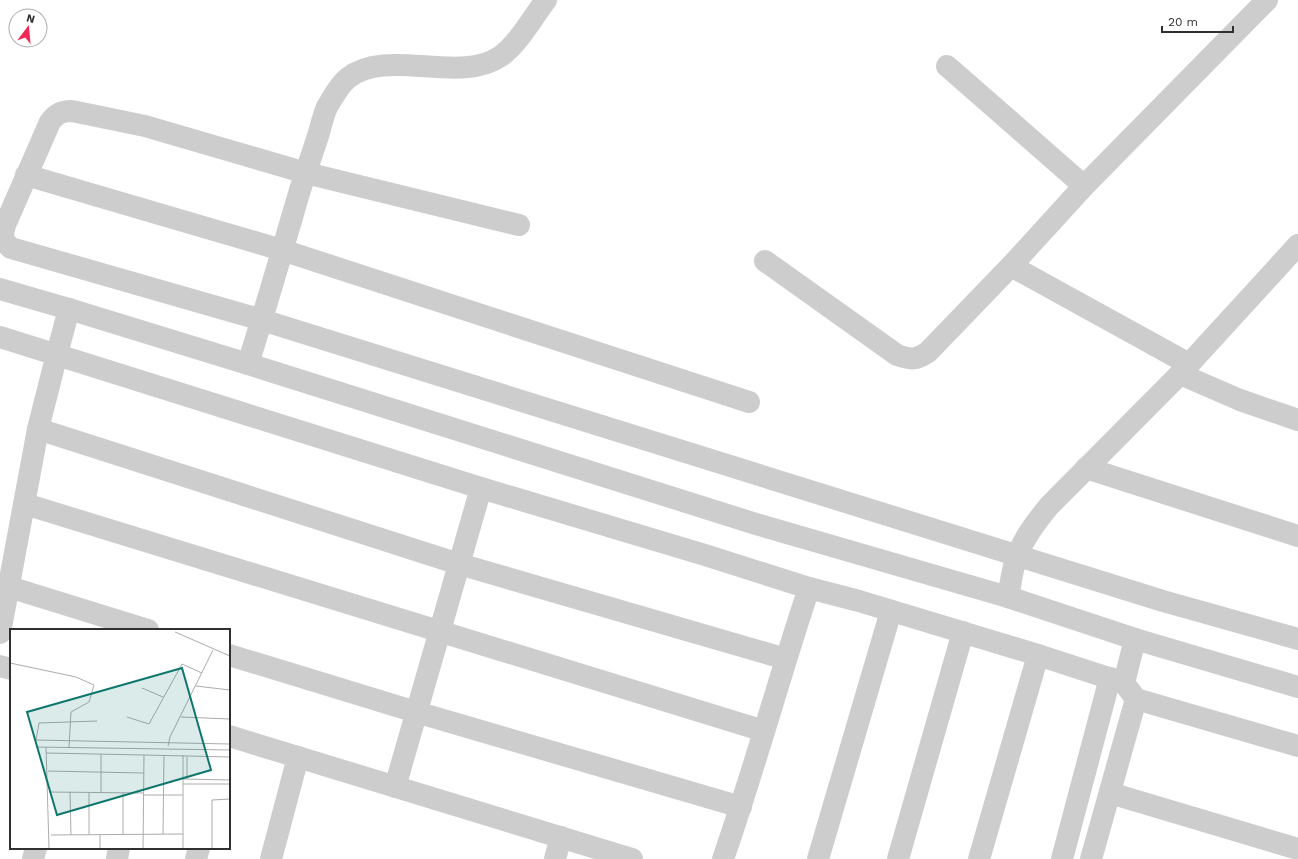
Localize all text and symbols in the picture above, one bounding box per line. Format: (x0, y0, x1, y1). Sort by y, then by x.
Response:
north arrow (8, 8, 48, 48)
scale bar (1162, 8, 1233, 34)
text: N (25, 11, 36, 26)
text: 20 m (1168, 15, 1198, 29)
inset map (10, 629, 230, 849)

